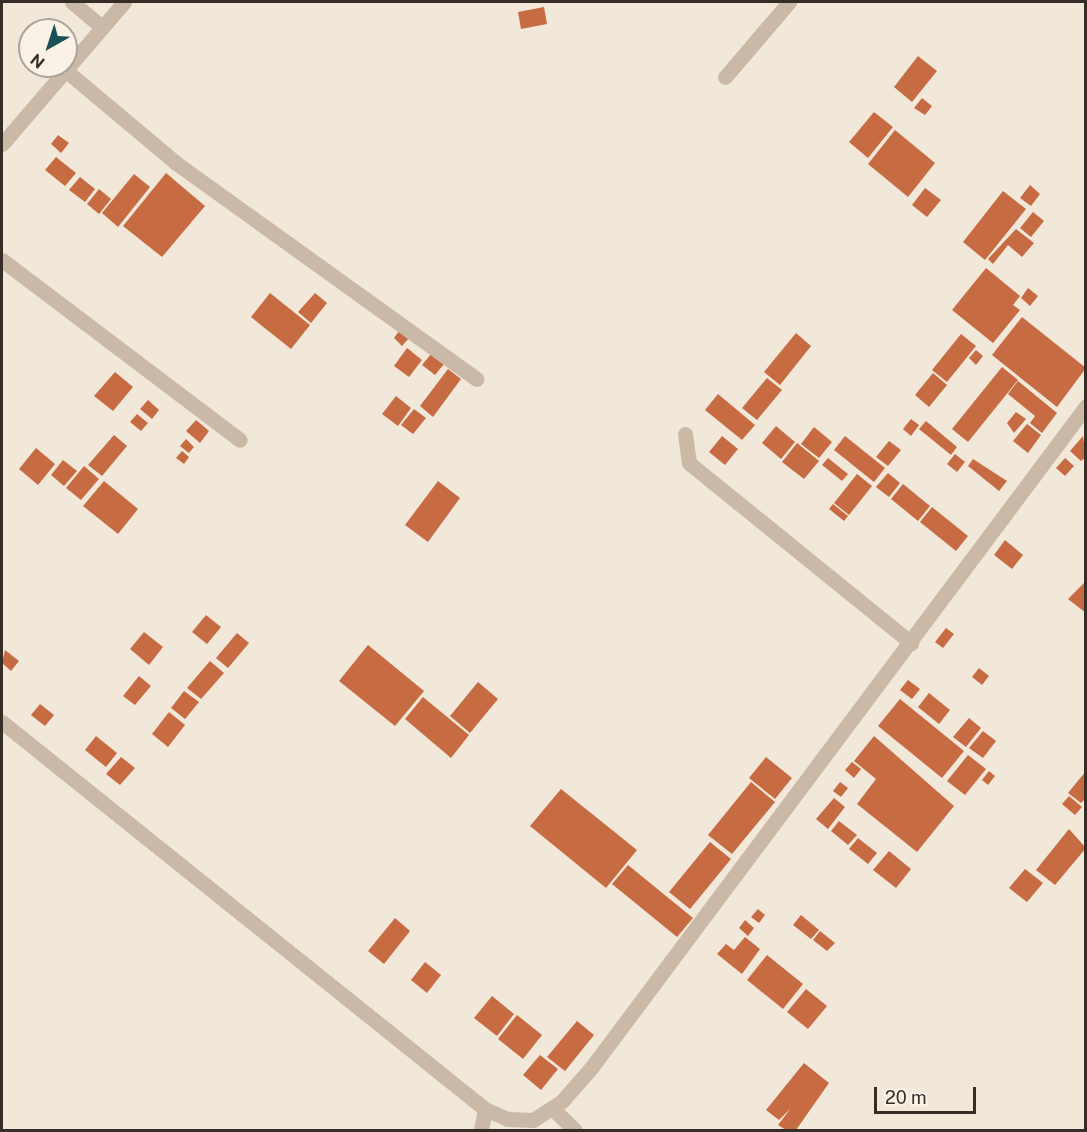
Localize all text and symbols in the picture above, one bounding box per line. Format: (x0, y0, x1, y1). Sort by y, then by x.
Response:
north arrow (18, 18, 78, 78)
text: N (27, 50, 48, 72)
scale bar (877, 1075, 979, 1113)
text: 20 m (885, 1087, 927, 1108)

